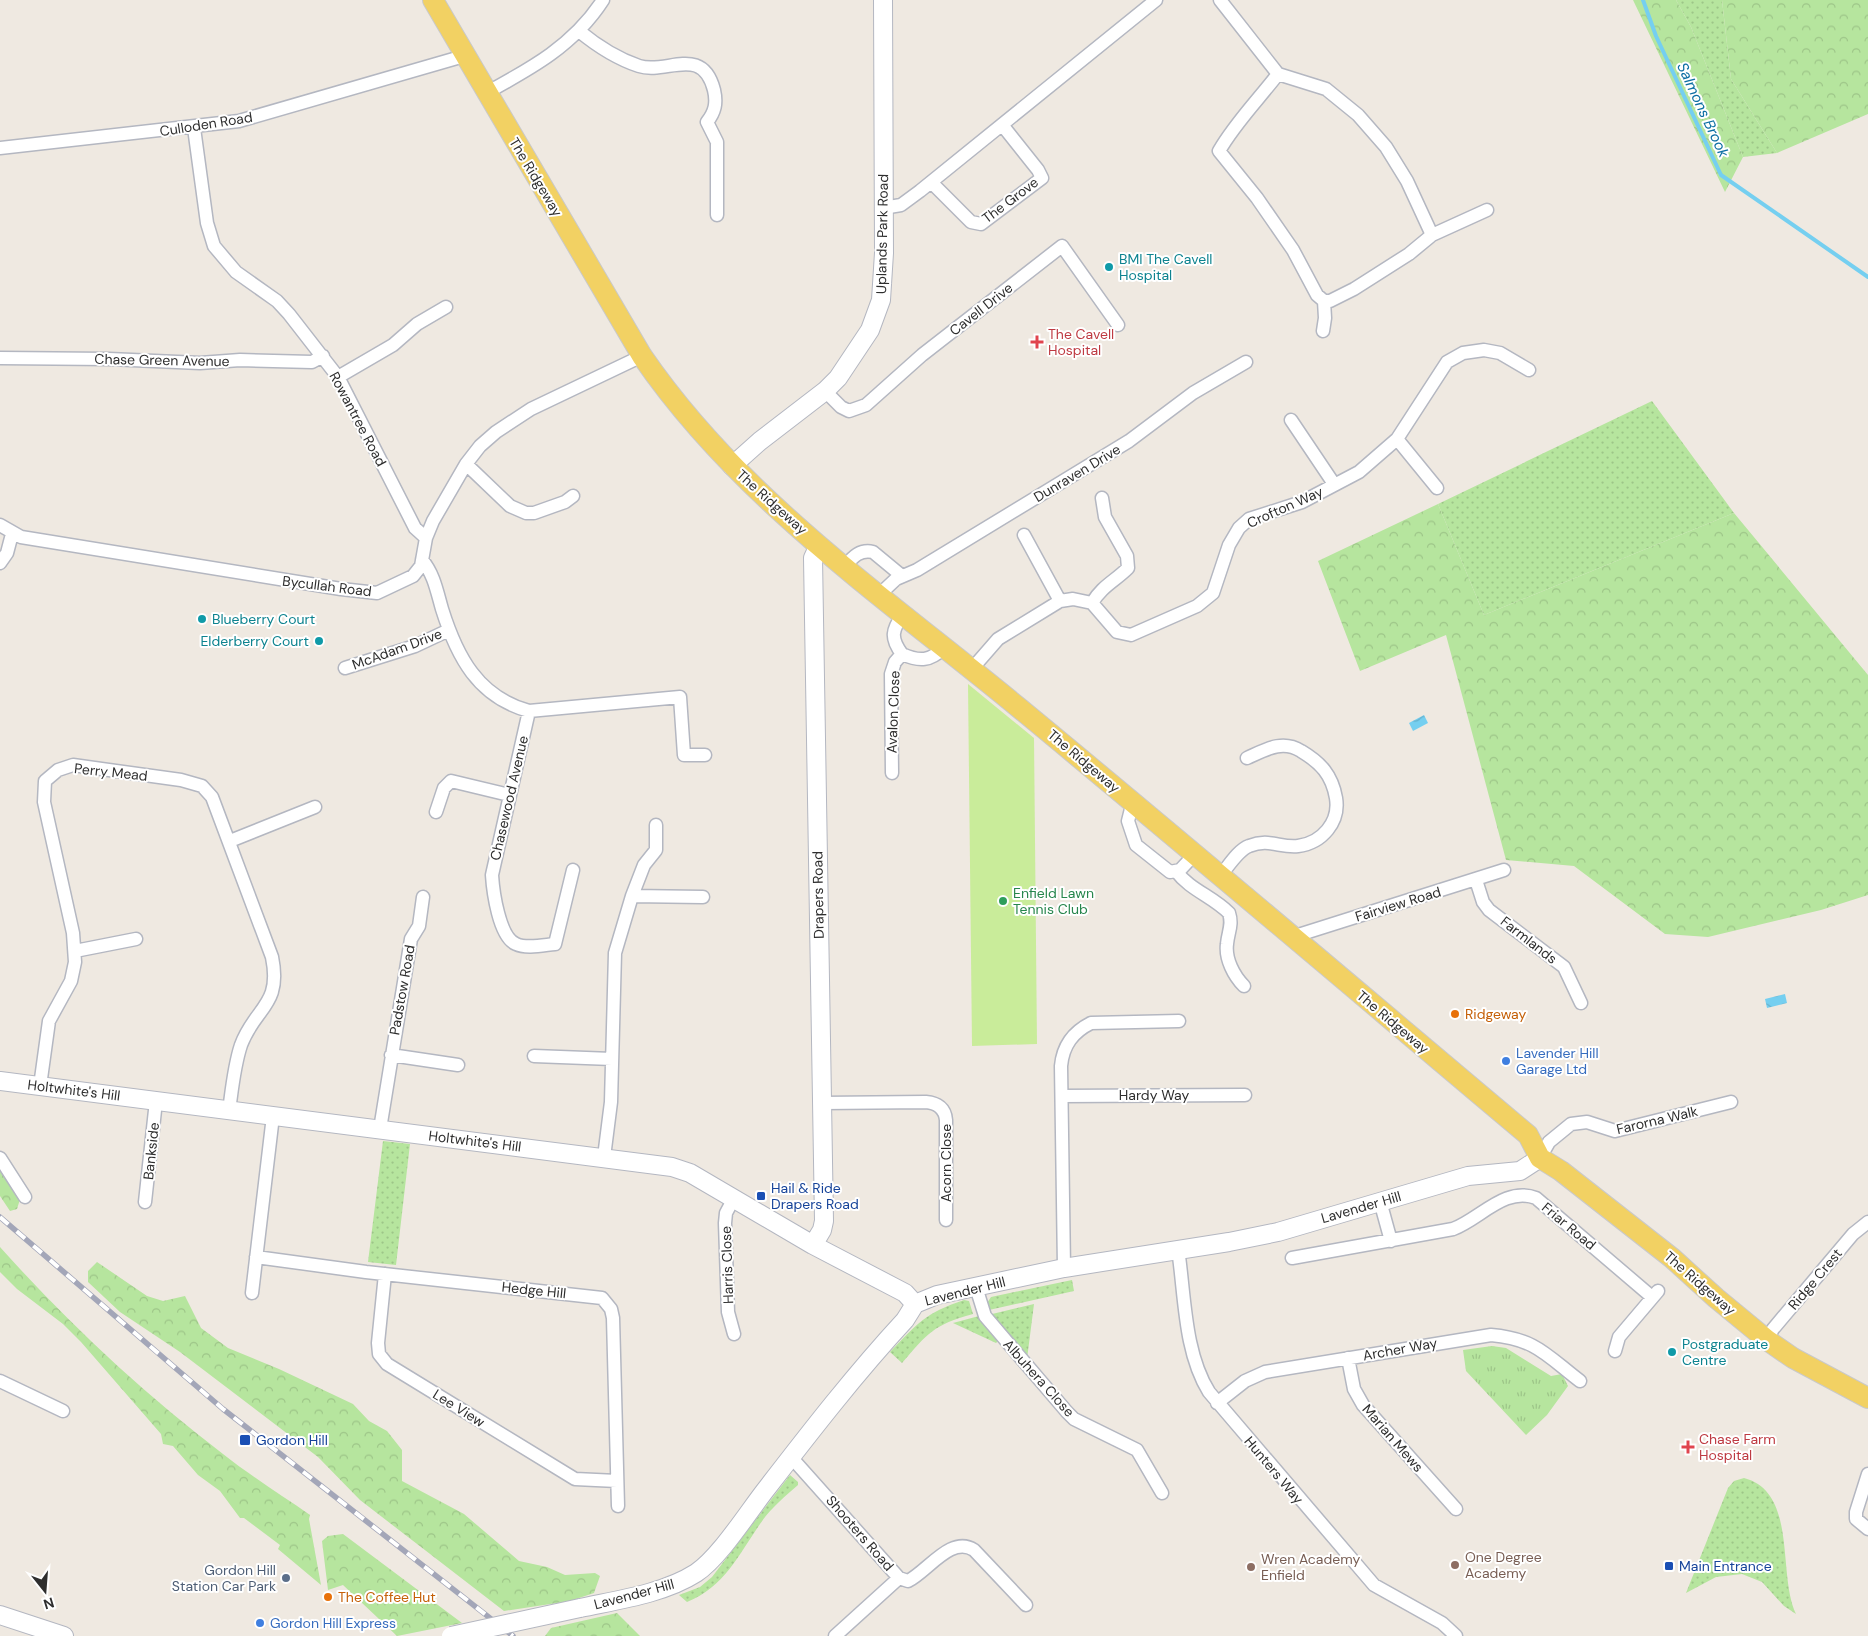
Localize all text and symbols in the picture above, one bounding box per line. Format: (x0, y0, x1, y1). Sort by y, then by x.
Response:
water label: Salmons Brook (1672, 59, 1734, 161)
street label: Culloden Road (158, 108, 254, 140)
street label: The Ridgeway (505, 134, 567, 220)
street label: The Grove (978, 173, 1042, 227)
street label: Uplands Park Road (872, 174, 892, 294)
place label: BMI The Cavell Hospital (1119, 250, 1212, 284)
marker: BMI The Cavell Hospital (1103, 261, 1115, 273)
street label: Cavell Drive (946, 279, 1016, 339)
place label: The Cavell Hospital (1048, 325, 1114, 359)
marker: The Cavell Hospital (1030, 335, 1044, 349)
street label: Chase Green Avenue (94, 350, 230, 370)
street label: Rowantree Road (325, 369, 391, 469)
street label: Dunraven Drive (1030, 440, 1124, 506)
street label: The Ridgeway (733, 466, 811, 539)
street label: Crofton Way (1244, 482, 1326, 532)
street label: Bycullah Road (281, 572, 373, 600)
place label: Blueberry Court (212, 610, 315, 628)
marker: Blueberry Court (196, 613, 208, 625)
street label: McAdam Drive (350, 624, 444, 674)
place label: Elderberry Court (200, 632, 309, 650)
marker: Elderberry Court (313, 635, 325, 647)
street label: Avalon Close (883, 670, 903, 754)
street label: The Ridgeway (1044, 726, 1124, 797)
street label: Chasewood Avenue (486, 734, 532, 862)
street label: Perry Mead (73, 759, 149, 785)
street label: Drapers Road (808, 851, 828, 939)
street label: Fairview Road (1353, 882, 1443, 926)
place label: Enfield Lawn Tennis Club (1013, 884, 1094, 918)
marker: Enfield Lawn Tennis Club (997, 895, 1009, 907)
street label: Farmlands (1497, 912, 1561, 968)
street label: Padstow Road (385, 944, 419, 1036)
street label: The Ridgeway (1353, 987, 1433, 1058)
place label: Ridgeway (1465, 1005, 1526, 1023)
marker: Ridgeway (1449, 1008, 1461, 1020)
place label: Lavender Hill Garage Ltd (1516, 1044, 1599, 1078)
marker: Lavender Hill Garage Ltd (1500, 1055, 1512, 1067)
street label: Holtwhite's Hill (27, 1075, 121, 1105)
street label: Hardy Way (1119, 1086, 1189, 1104)
street label: Farorna Walk (1615, 1102, 1699, 1138)
street label: Bankside (139, 1121, 163, 1181)
street label: Acorn Close (937, 1124, 955, 1202)
street label: Holtwhite's Hill (428, 1126, 522, 1156)
place label: Hail & Ride Drapers Road (771, 1179, 859, 1213)
street label: Lavender Hill (1319, 1187, 1403, 1227)
marker: Hail & Ride Drapers Road (755, 1190, 767, 1202)
street label: Friar Road (1538, 1198, 1600, 1254)
street label: Harris Close (717, 1226, 737, 1304)
street label: Ridge Crest (1784, 1245, 1846, 1313)
street label: The Ridgeway (1661, 1247, 1740, 1319)
street label: Lavender Hill (923, 1272, 1007, 1310)
street label: Hedge Hill (501, 1278, 567, 1302)
street label: Archer Way (1361, 1334, 1439, 1364)
street label: Albuhera Close (999, 1335, 1079, 1421)
place label: Postgraduate Centre (1682, 1335, 1768, 1369)
marker: Postgraduate Centre (1666, 1346, 1678, 1358)
street label: Lee View (430, 1385, 489, 1431)
street label: Marian Mews (1358, 1400, 1428, 1476)
place label: Chase Farm Hospital (1699, 1430, 1776, 1464)
place label: Gordon Hill (256, 1431, 328, 1449)
street label: Hunters Way (1240, 1432, 1308, 1508)
marker: Gordon Hill (238, 1433, 252, 1447)
marker: Chase Farm Hospital (1681, 1440, 1695, 1454)
street label: Shooters Road (822, 1492, 898, 1574)
place label: One Degree Academy (1465, 1548, 1542, 1582)
place label: Wren Academy Enfield (1261, 1550, 1360, 1584)
place label: Main Entrance (1679, 1557, 1772, 1575)
marker: One Degree Academy (1449, 1559, 1461, 1571)
marker: Main Entrance (1663, 1560, 1675, 1572)
place label: Gordon Hill Station Car Park (172, 1561, 276, 1595)
marker: Wren Academy Enfield (1245, 1561, 1257, 1573)
north arrow (20, 1566, 70, 1616)
marker: Gordon Hill Station Car Park (280, 1572, 292, 1584)
street label: Lavender Hill (592, 1575, 676, 1613)
place label: The Coffee Hut (338, 1588, 436, 1606)
marker: The Coffee Hut (322, 1591, 334, 1603)
text: N (41, 1593, 56, 1614)
place label: Gordon Hill Express (270, 1614, 396, 1632)
marker: Gordon Hill Express (254, 1617, 266, 1629)

